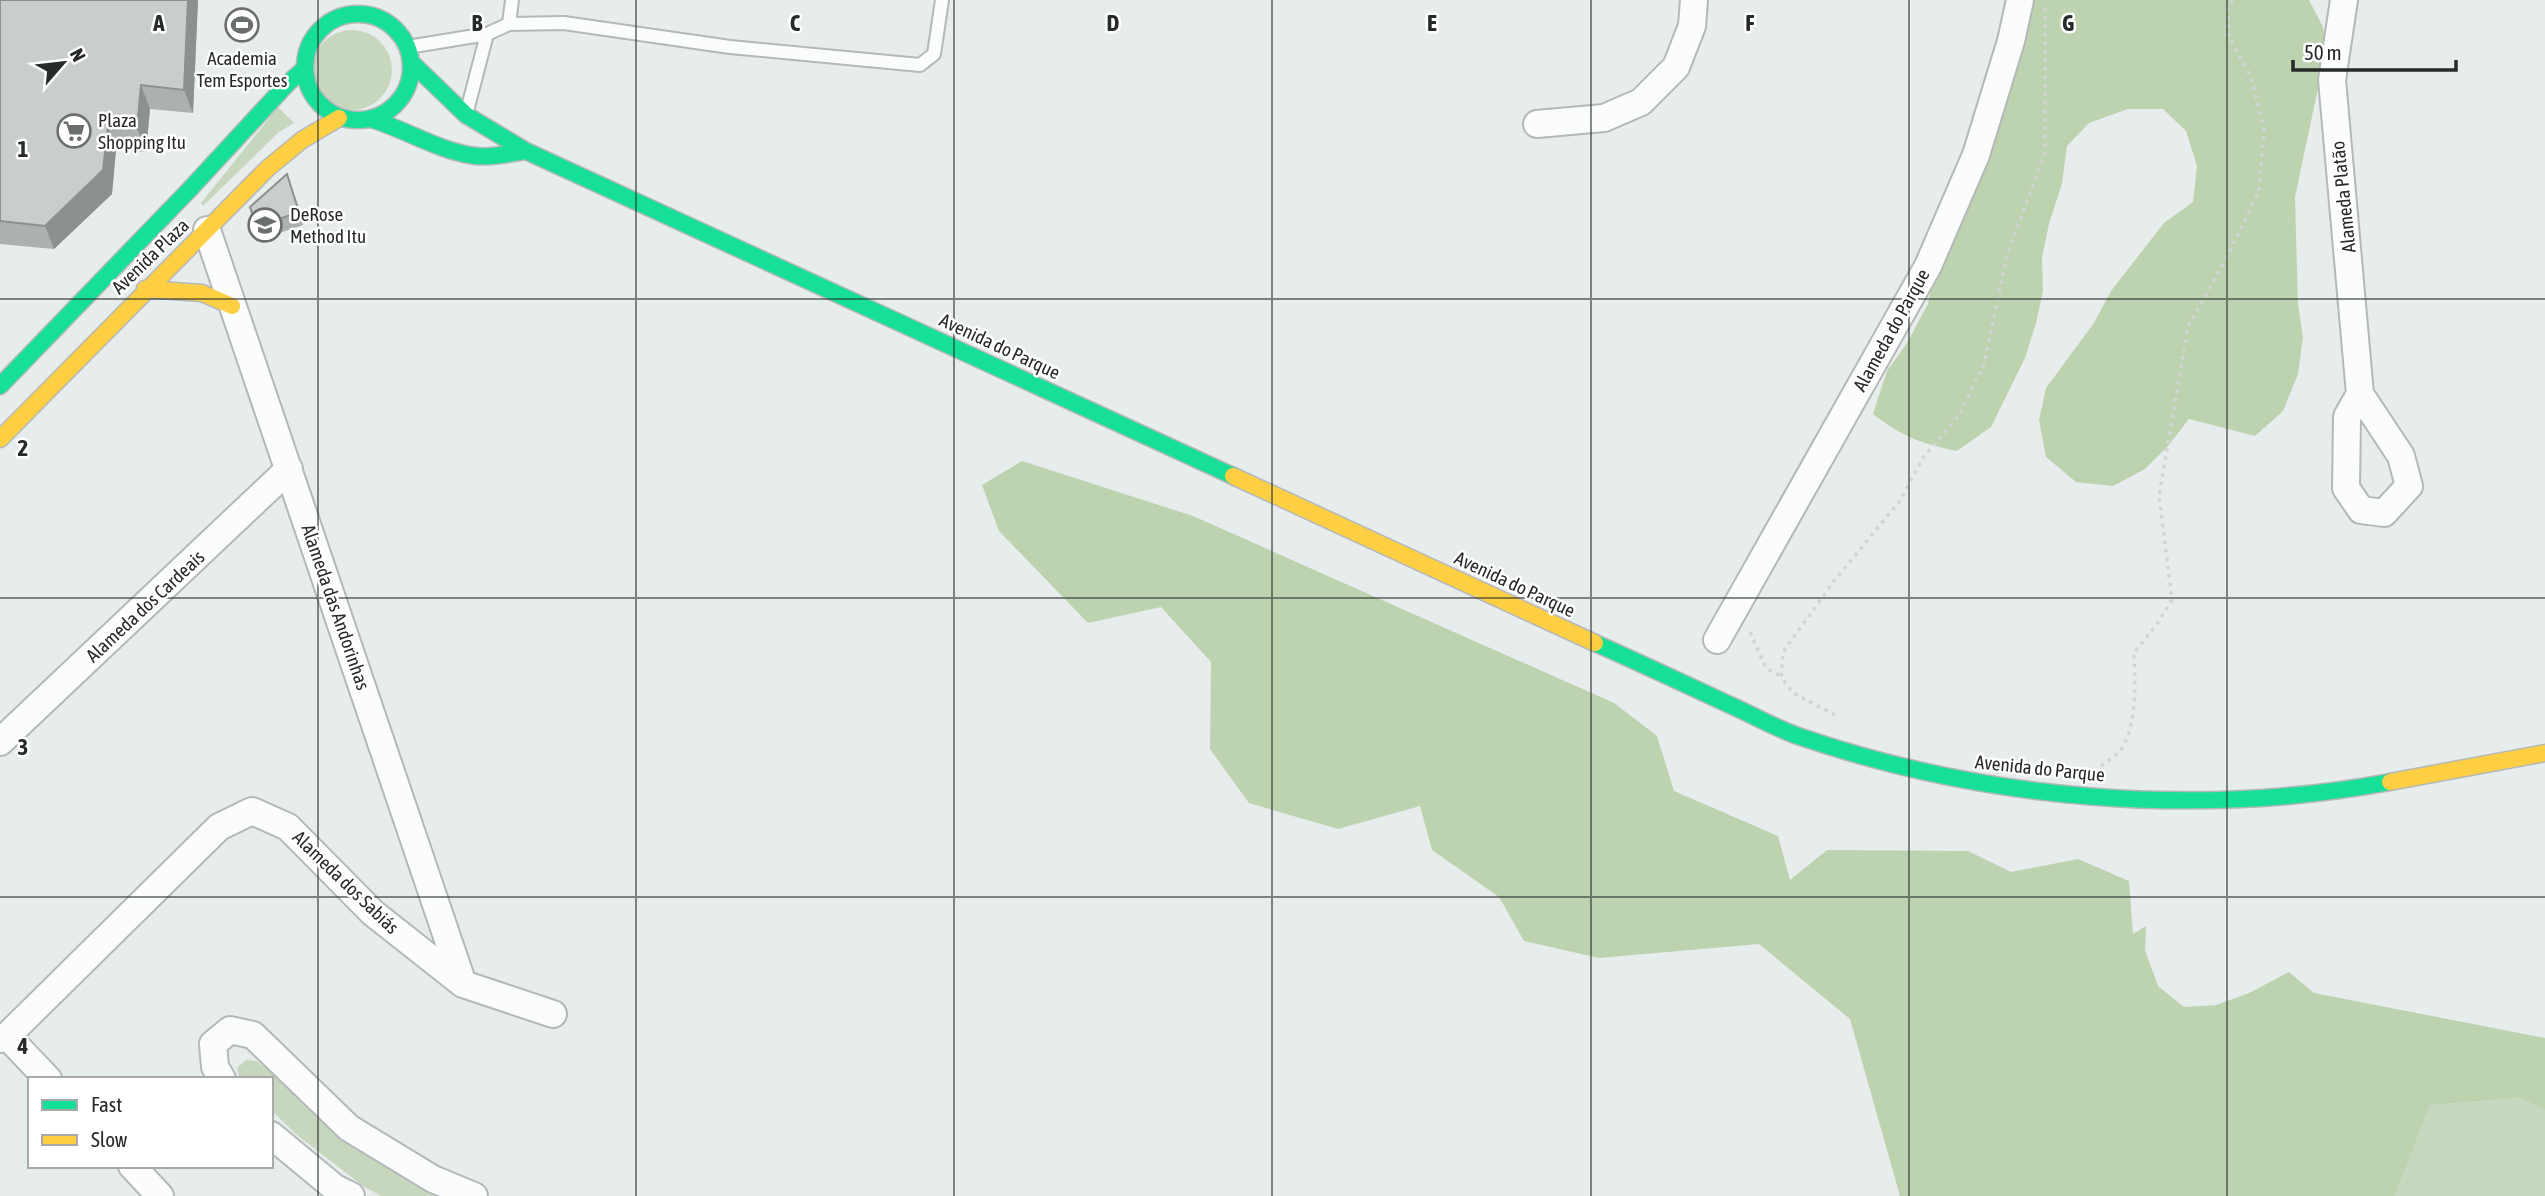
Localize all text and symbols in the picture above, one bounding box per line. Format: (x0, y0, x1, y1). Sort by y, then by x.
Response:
sports icon: Academia Tem Esportes (223, 6, 261, 44)
text: A (152, 10, 165, 36)
text: B (472, 10, 483, 36)
text: C (790, 10, 801, 36)
text: D (1107, 10, 1120, 36)
text: E (1427, 10, 1437, 36)
text: F (1745, 10, 1755, 36)
text: G (2062, 10, 2074, 36)
north arrow (28, 28, 98, 98)
scale bar (2293, 28, 2456, 72)
text: 50 m (2304, 40, 2342, 64)
text: N (66, 45, 90, 65)
place label: Academia Tem Esportes (197, 47, 288, 91)
place label: Plaza Shopping Itu (98, 109, 186, 153)
supermarket icon: Plaza Shopping Itu (55, 112, 93, 150)
text: 1 (18, 136, 29, 162)
street label: Alameda Platão (2326, 140, 2360, 254)
place label: DeRose Method Itu (290, 203, 366, 247)
school or university icon: DeRose Method Itu (246, 206, 284, 244)
street label: Avenida Plaza (107, 214, 193, 298)
street label: Alameda do Parque (1848, 265, 1934, 395)
street label: Avenida do Parque (936, 308, 1064, 384)
text: 2 (18, 435, 28, 461)
street label: Alameda das Andorinhas (297, 521, 375, 693)
street label: Alameda dos Cardeais (81, 545, 209, 666)
street label: Avenida do Parque (1451, 546, 1579, 622)
text: 3 (18, 734, 28, 760)
street label: Avenida do Parque (1974, 750, 2106, 786)
street label: Alameda dos Sabiás (288, 826, 404, 938)
text: 4 (17, 1033, 29, 1059)
legend (28, 1077, 273, 1168)
text: Fast (91, 1092, 122, 1116)
text: Slow (91, 1127, 128, 1151)

